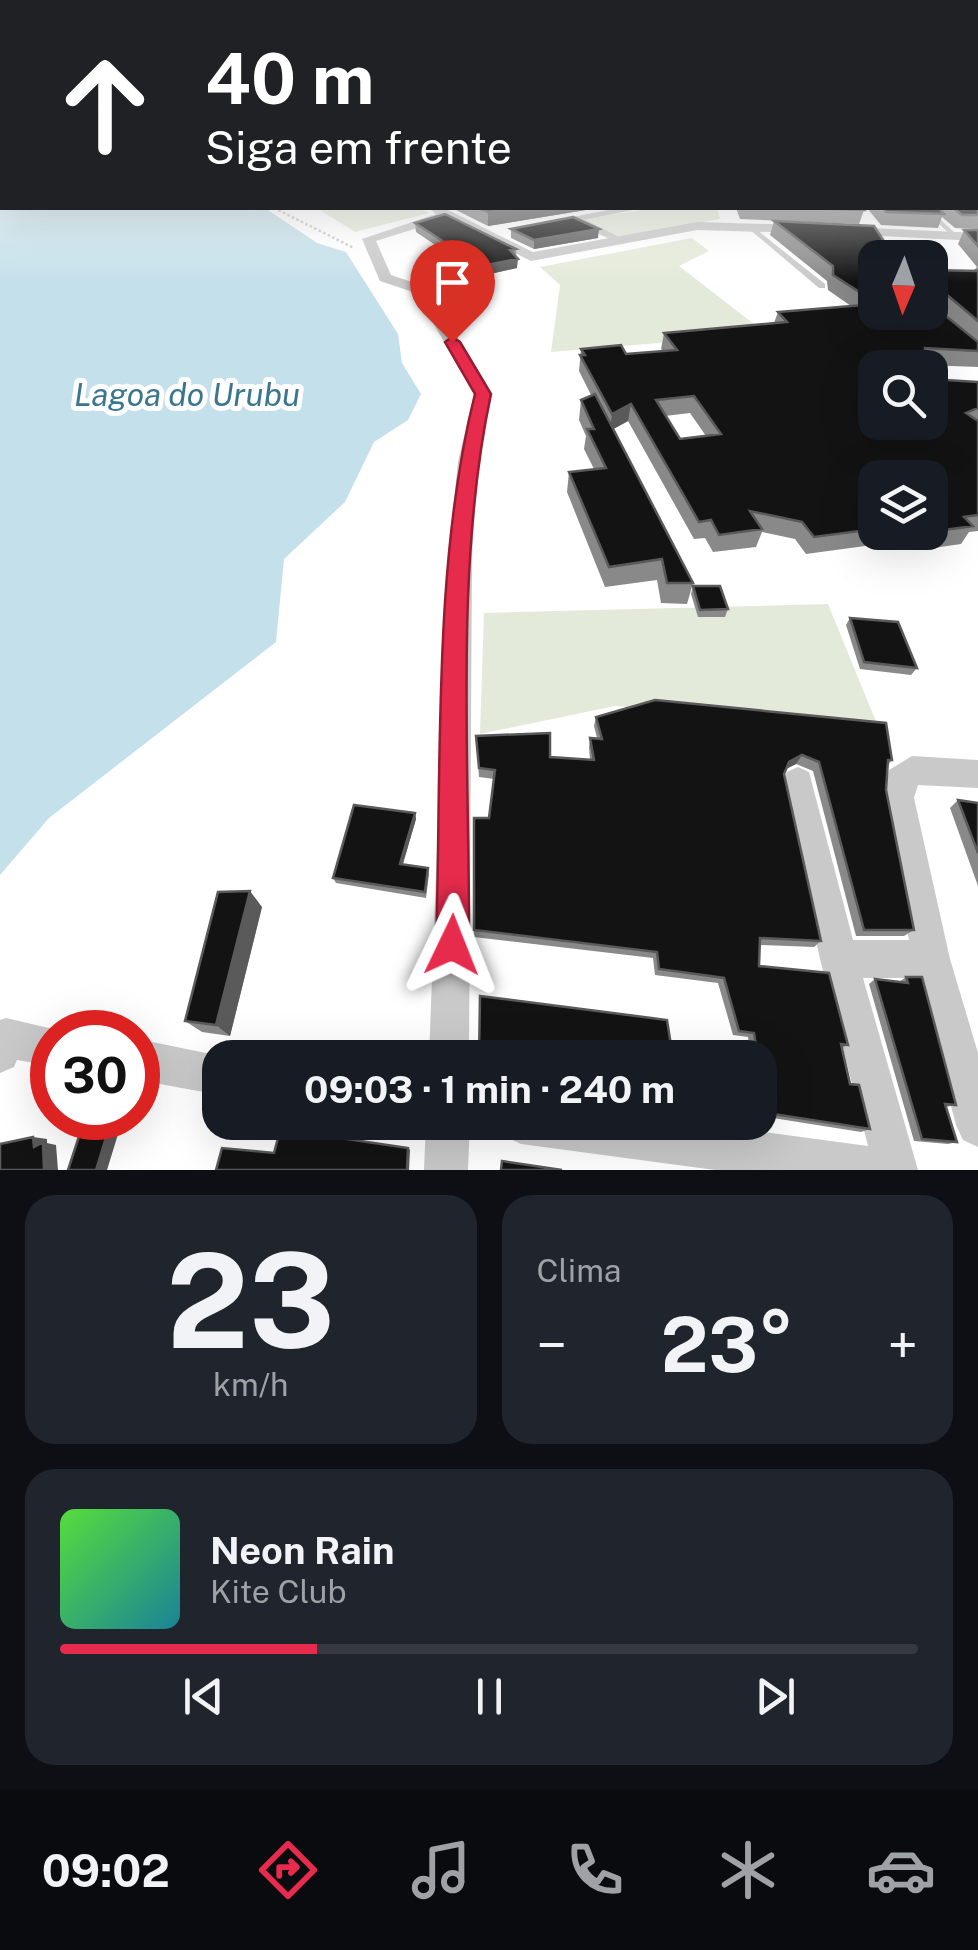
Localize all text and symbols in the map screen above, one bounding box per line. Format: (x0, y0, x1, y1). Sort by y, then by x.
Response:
text: 40 m (205, 37, 375, 120)
icon: ahead (40, 40, 170, 170)
text: Siga em frente (205, 121, 512, 174)
pin (410, 240, 495, 343)
north arrow (858, 240, 948, 330)
map controls (858, 240, 948, 550)
icon: arrive (425, 255, 480, 310)
button: search (858, 350, 948, 440)
water label: Lagoa do Urubu (74, 376, 300, 413)
button: layers (858, 460, 948, 550)
position arrow (400, 893, 504, 997)
speed limit sign: 30 (30, 1010, 160, 1140)
text: 09:03 · 1 min · 240 m (304, 1067, 675, 1112)
text: 23 (166, 1225, 335, 1377)
text: Clima (537, 1252, 622, 1289)
text: 23° (661, 1301, 794, 1389)
text: − (537, 1313, 567, 1377)
text: + (888, 1313, 918, 1377)
text: km/h (213, 1366, 288, 1403)
text: Neon Rain (210, 1528, 394, 1573)
text: Kite Club (210, 1573, 347, 1610)
icon: previous (176, 1669, 231, 1724)
icon: pause (462, 1669, 517, 1724)
icon: next (748, 1669, 803, 1724)
icon: directions (253, 1835, 323, 1905)
icon: music (406, 1835, 476, 1905)
icon: phone (560, 1835, 630, 1905)
icon: climate (713, 1835, 783, 1905)
icon: car (866, 1835, 936, 1905)
text: 09:02 (42, 1844, 170, 1897)

